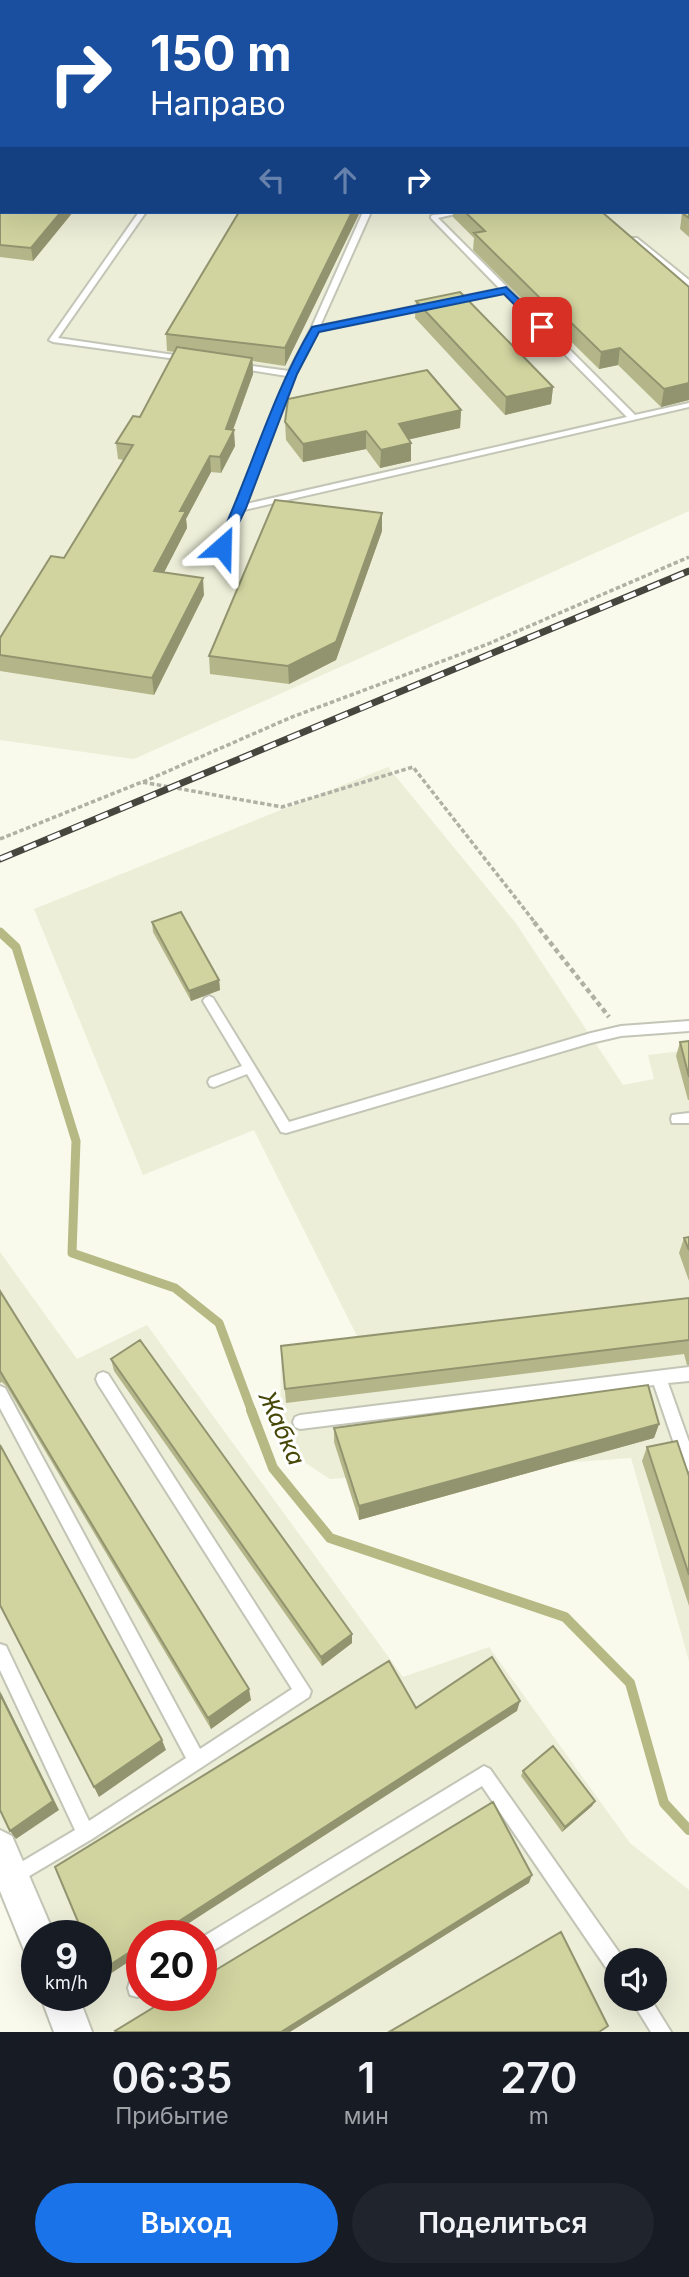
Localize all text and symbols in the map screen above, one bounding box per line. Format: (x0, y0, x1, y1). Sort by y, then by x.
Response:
text: 150 m (150, 24, 292, 83)
icon: right (35, 28, 126, 119)
text: Направо (150, 84, 286, 123)
icon: left (253, 161, 291, 199)
icon: ahead (326, 161, 364, 199)
icon: right (399, 161, 437, 199)
pin (512, 297, 572, 357)
icon: arrive (523, 308, 561, 346)
position arrow (185, 510, 259, 584)
water label: Жабка (252, 1385, 311, 1470)
speed limit sign: 20 (126, 1920, 217, 2011)
text: 9 (55, 1935, 78, 1977)
map controls (604, 1948, 667, 2011)
button: sound (604, 1948, 667, 2011)
text: km/h (45, 1972, 88, 1993)
text: 06:35 (111, 2052, 232, 2103)
text: 1 (357, 2052, 375, 2103)
text: 270 (500, 2052, 578, 2103)
text: Прибытие (115, 2102, 229, 2130)
text: мин (344, 2102, 389, 2130)
text: m (529, 2102, 549, 2130)
button: Выход (35, 2183, 338, 2263)
button: Поделиться (352, 2183, 654, 2263)

